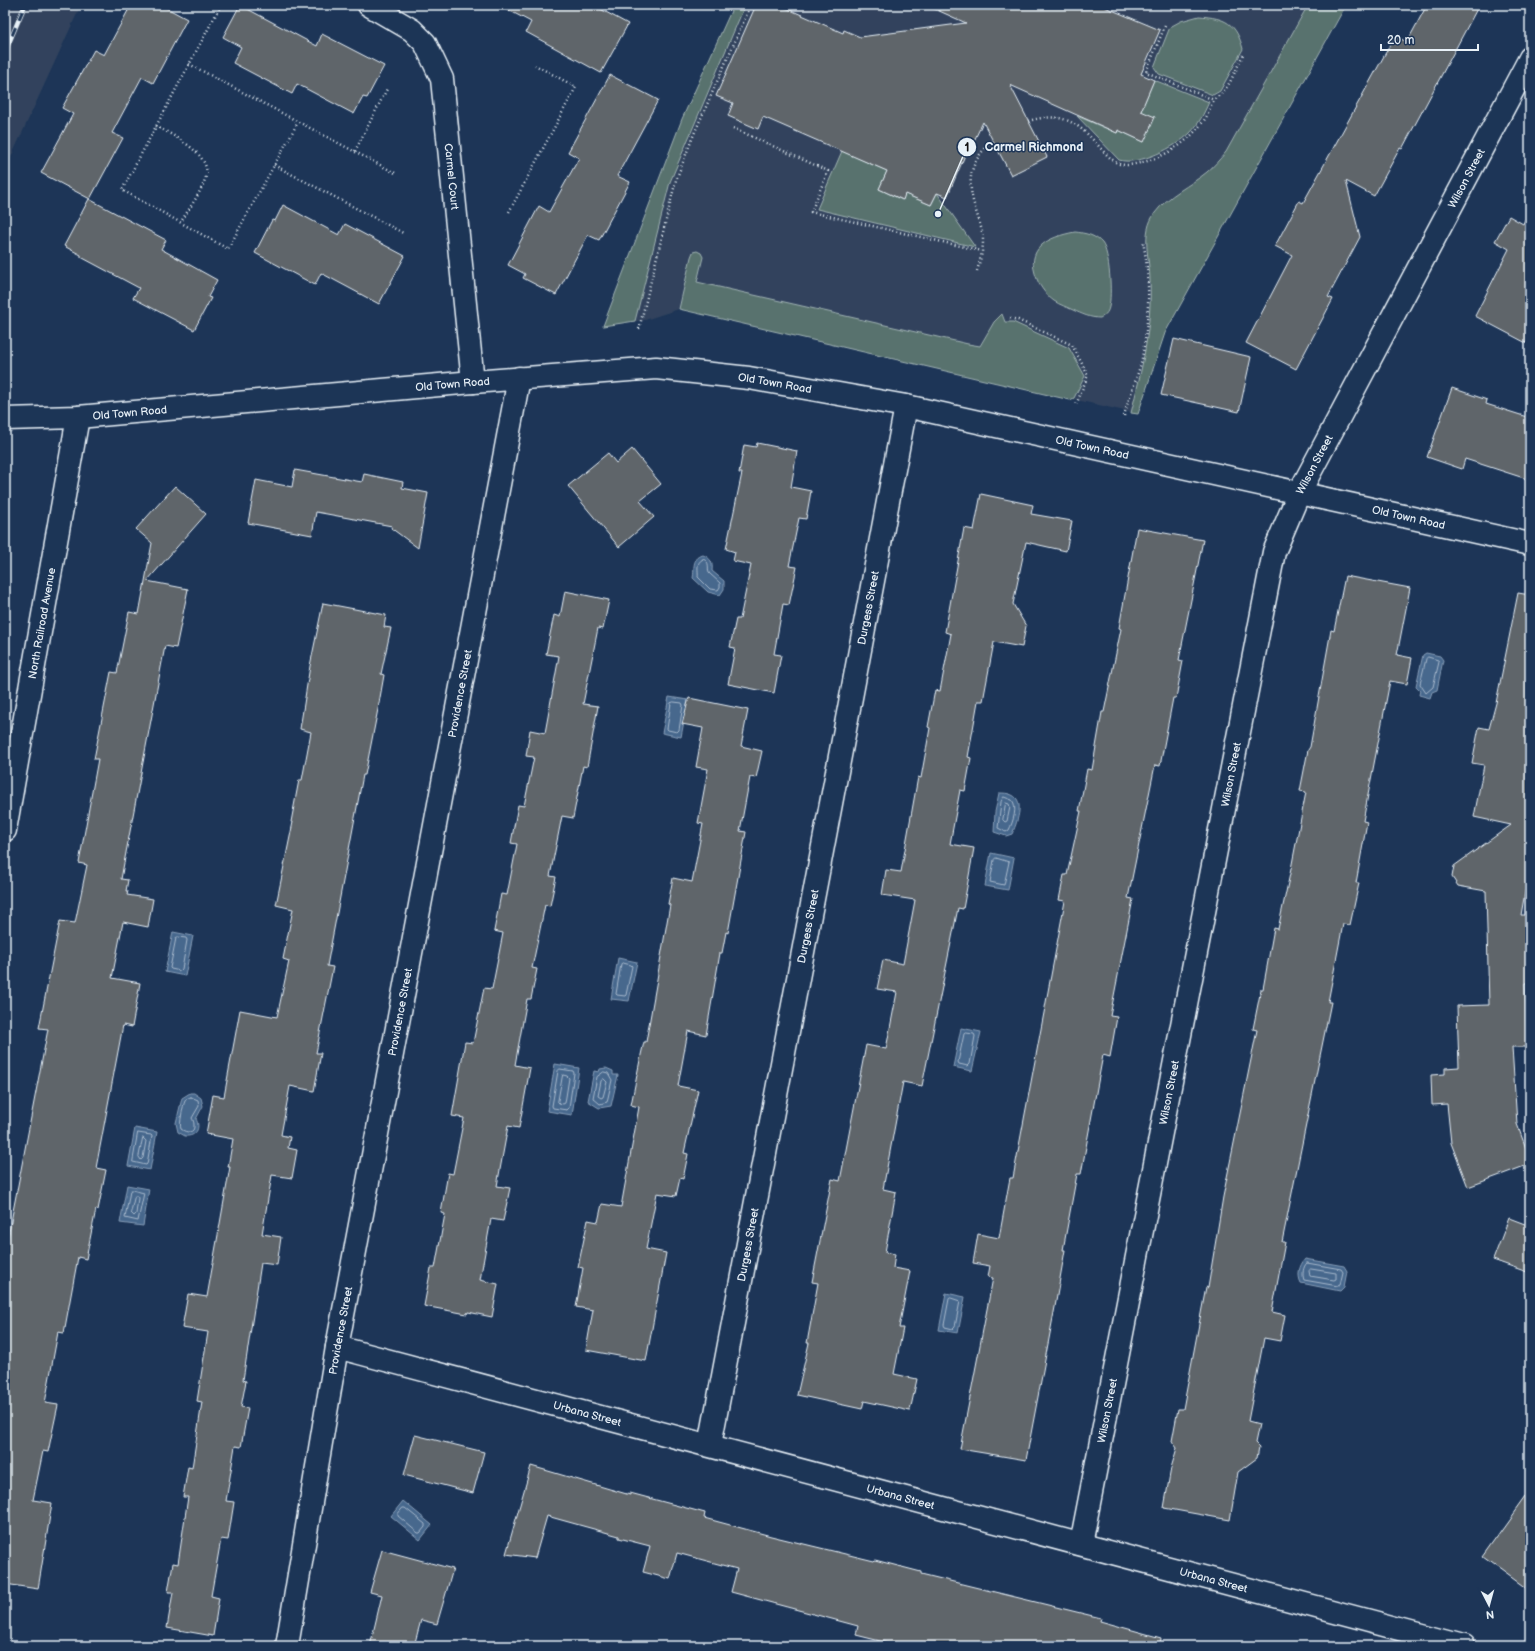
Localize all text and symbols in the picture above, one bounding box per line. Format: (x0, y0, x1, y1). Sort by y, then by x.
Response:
scale bar (1381, 26, 1478, 52)
text: 20 m (1387, 33, 1414, 48)
callout: Carmel Richmond (957, 135, 1091, 159)
text: 1 (964, 140, 970, 155)
text: Carmel Richmond (985, 140, 1083, 155)
street label: Carmel Court (442, 143, 461, 211)
street label: Wilson Street (1445, 146, 1488, 210)
street label: Old Town Road (737, 371, 813, 396)
street label: Old Town Road (415, 375, 490, 394)
street label: Old Town Road (92, 403, 168, 423)
street label: Wilson Street (1294, 432, 1336, 497)
street label: Old Town Road (1054, 433, 1130, 462)
street label: Old Town Road (1371, 503, 1446, 532)
street label: North Railroad Avenue (26, 566, 58, 680)
street label: Durgess Street (855, 569, 882, 646)
street label: Providence Street (446, 648, 475, 739)
street label: Wilson Street (1219, 741, 1244, 808)
street label: Durgess Street (795, 888, 822, 964)
street label: Providence Street (386, 966, 415, 1057)
street label: Wilson Street (1157, 1059, 1182, 1126)
street label: Durgess Street (735, 1206, 762, 1283)
street label: Providence Street (327, 1285, 355, 1376)
street label: Wilson Street (1095, 1377, 1120, 1444)
street label: Urbana Street (552, 1399, 623, 1429)
street label: Urbana Street (865, 1482, 936, 1513)
street label: Urbana Street (1178, 1565, 1250, 1596)
north arrow (1469, 1585, 1509, 1625)
text: N (1485, 1608, 1495, 1621)

